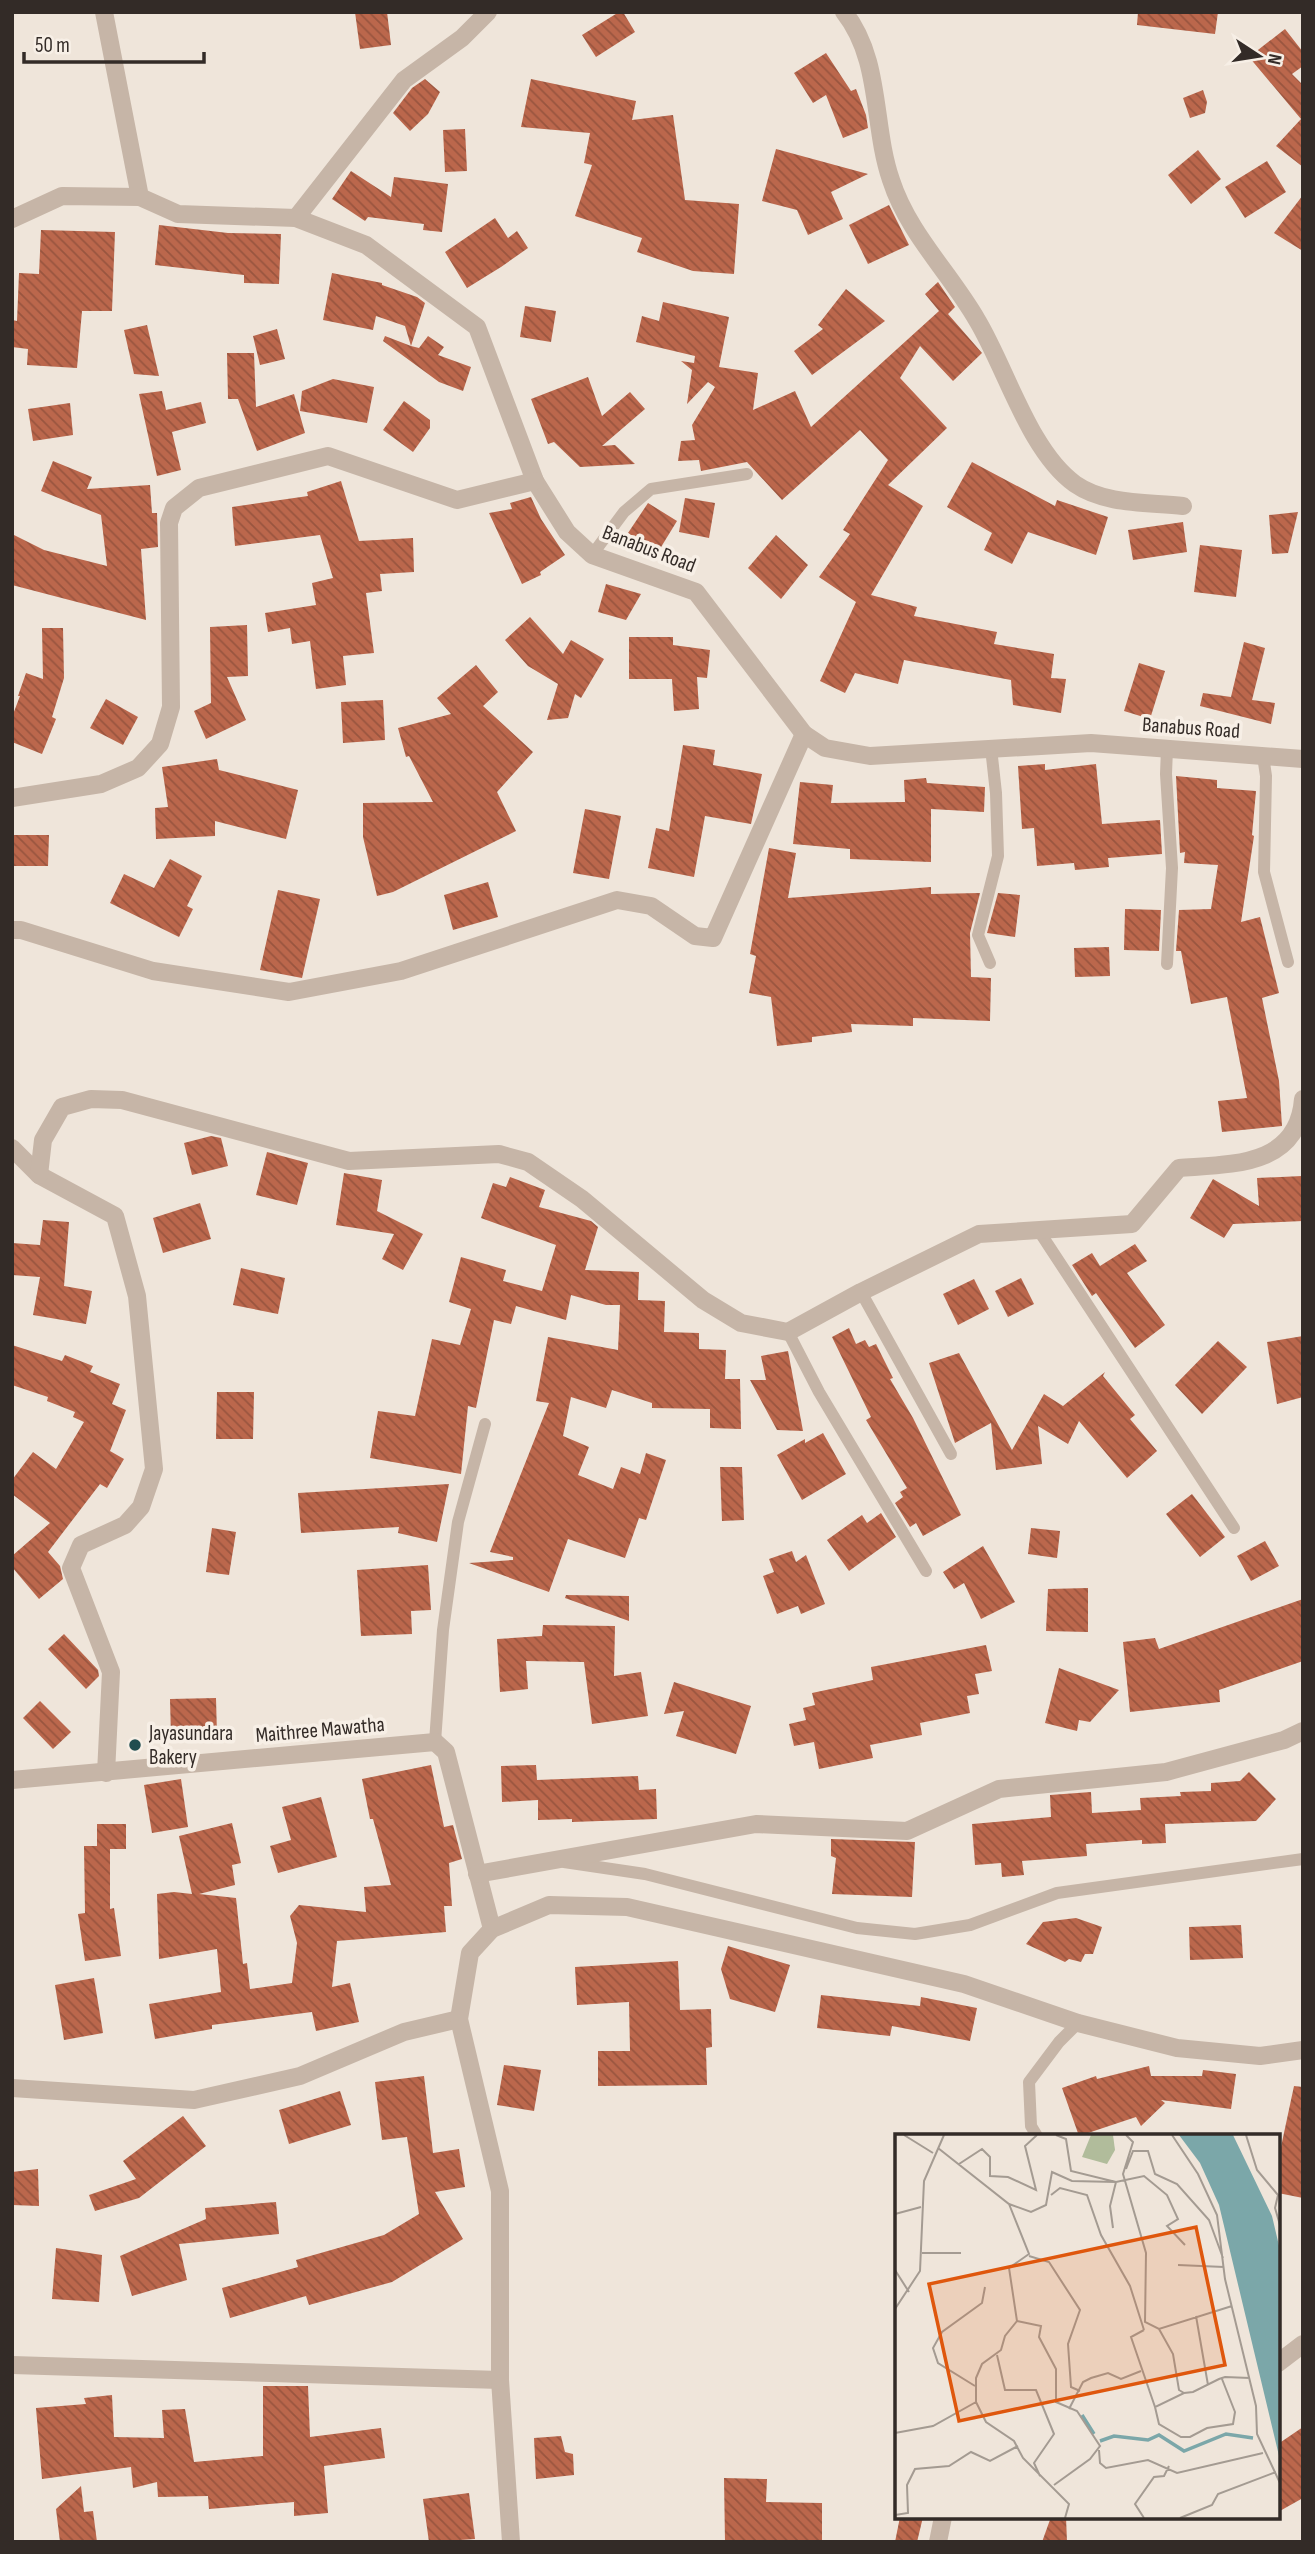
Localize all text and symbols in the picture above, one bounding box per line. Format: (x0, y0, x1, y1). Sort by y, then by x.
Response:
scale bar (24, 21, 205, 65)
north arrow (1224, 21, 1294, 91)
text: 50 m (35, 33, 70, 58)
text: N (1262, 52, 1286, 67)
street label: Banabus Road (599, 520, 699, 578)
street label: Banabus Road (1141, 712, 1241, 744)
street label: Maithree Mawatha (255, 1712, 385, 1748)
place label: Jayasundara Bakery (148, 1721, 233, 1770)
marker: Jayasundara Bakery (127, 1737, 143, 1753)
inset map (895, 2134, 1280, 2519)

